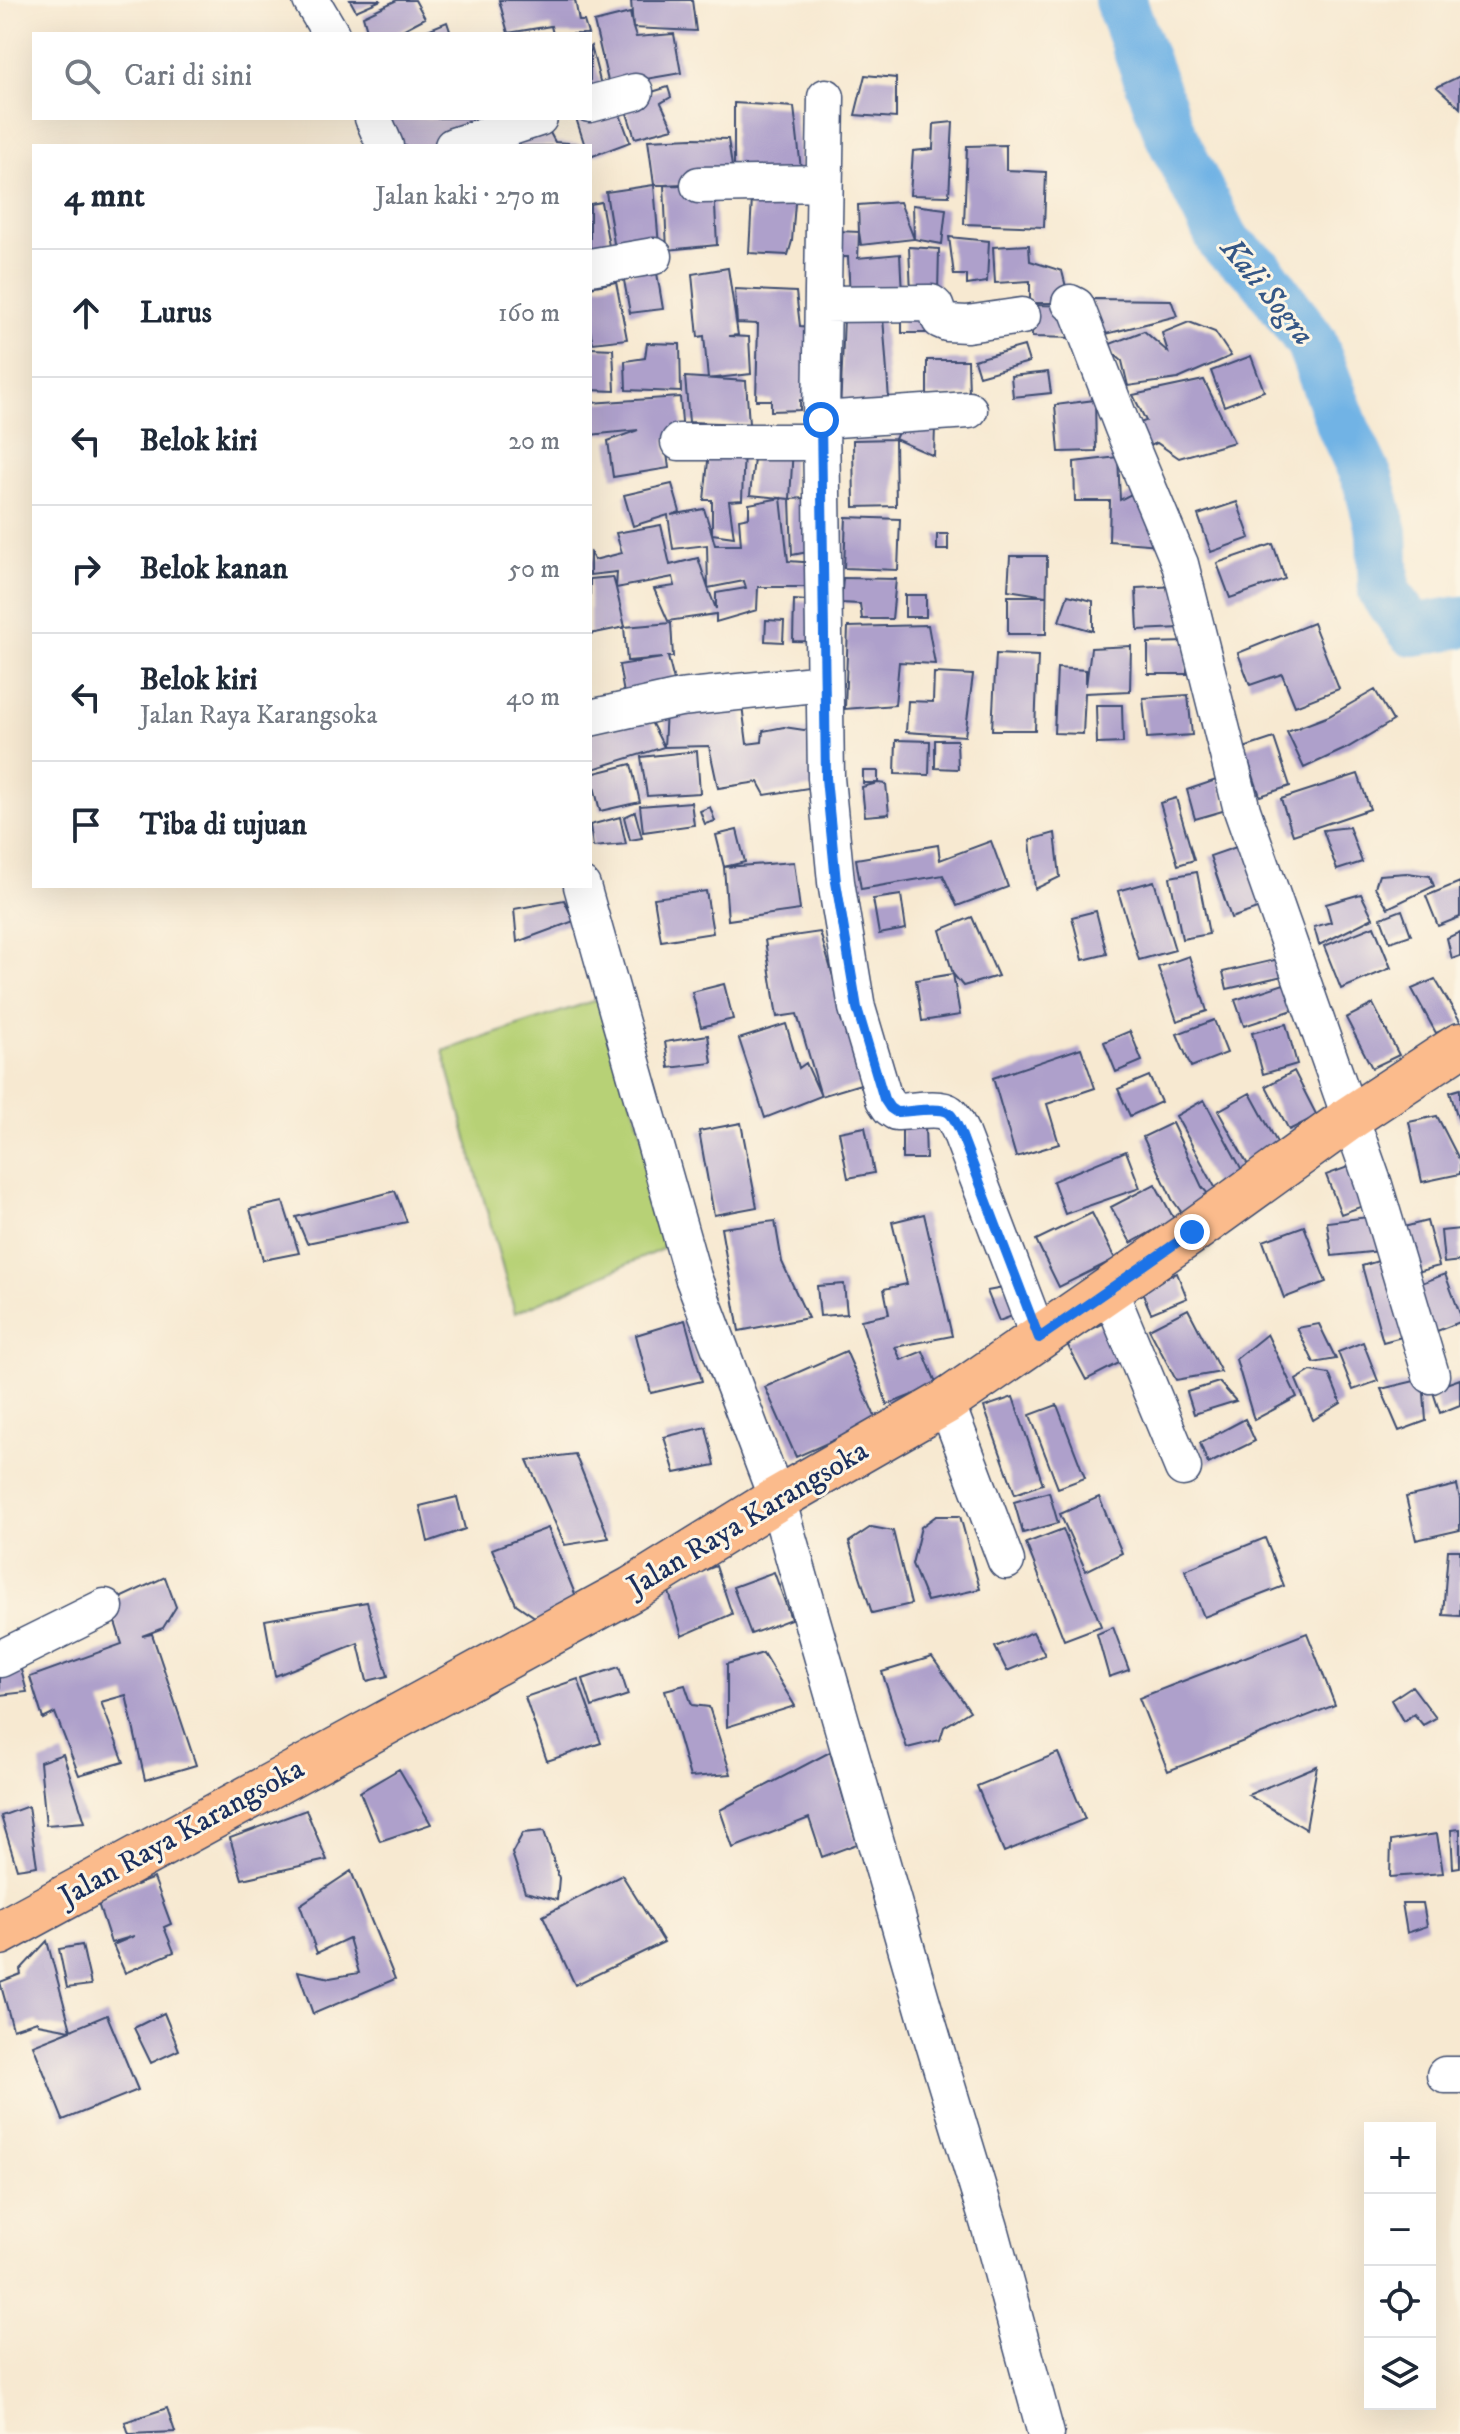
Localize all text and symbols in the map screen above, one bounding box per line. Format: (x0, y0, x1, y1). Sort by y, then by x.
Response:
search box (32, 32, 592, 120)
icon: search (60, 54, 104, 98)
text: Cari di sini (124, 58, 252, 95)
text: 4 mnt (64, 175, 145, 217)
text: Jalan kaki · 270 m (375, 180, 560, 213)
water label: Kali Sogra (1211, 229, 1323, 354)
icon: ahead (64, 291, 108, 335)
text: Lurus (140, 295, 212, 332)
text: 160 m (498, 297, 560, 330)
route start (803, 402, 839, 438)
icon: left (64, 419, 108, 463)
text: Belok kiri (140, 423, 258, 460)
text: 20 m (508, 425, 560, 458)
icon: right (64, 547, 108, 591)
text: Belok kanan (140, 551, 288, 588)
text: 50 m (508, 553, 560, 586)
text: Belok kiri (140, 662, 258, 699)
icon: left (64, 675, 108, 719)
text: 40 m (506, 681, 560, 714)
text: Jalan Raya Karangsoka (140, 699, 378, 732)
icon: arrive (64, 803, 108, 847)
text: Tiba di tujuan (140, 807, 307, 844)
route end (1174, 1214, 1210, 1250)
street label: Jalan Raya Karangsoka (618, 1432, 875, 1607)
street label: Jalan Raya Karangsoka (51, 1750, 311, 1917)
map controls (1364, 2122, 1436, 2410)
button: + (1364, 2122, 1436, 2194)
button: − (1364, 2194, 1436, 2266)
button: locate (1364, 2266, 1436, 2338)
button: layers (1364, 2338, 1436, 2410)

